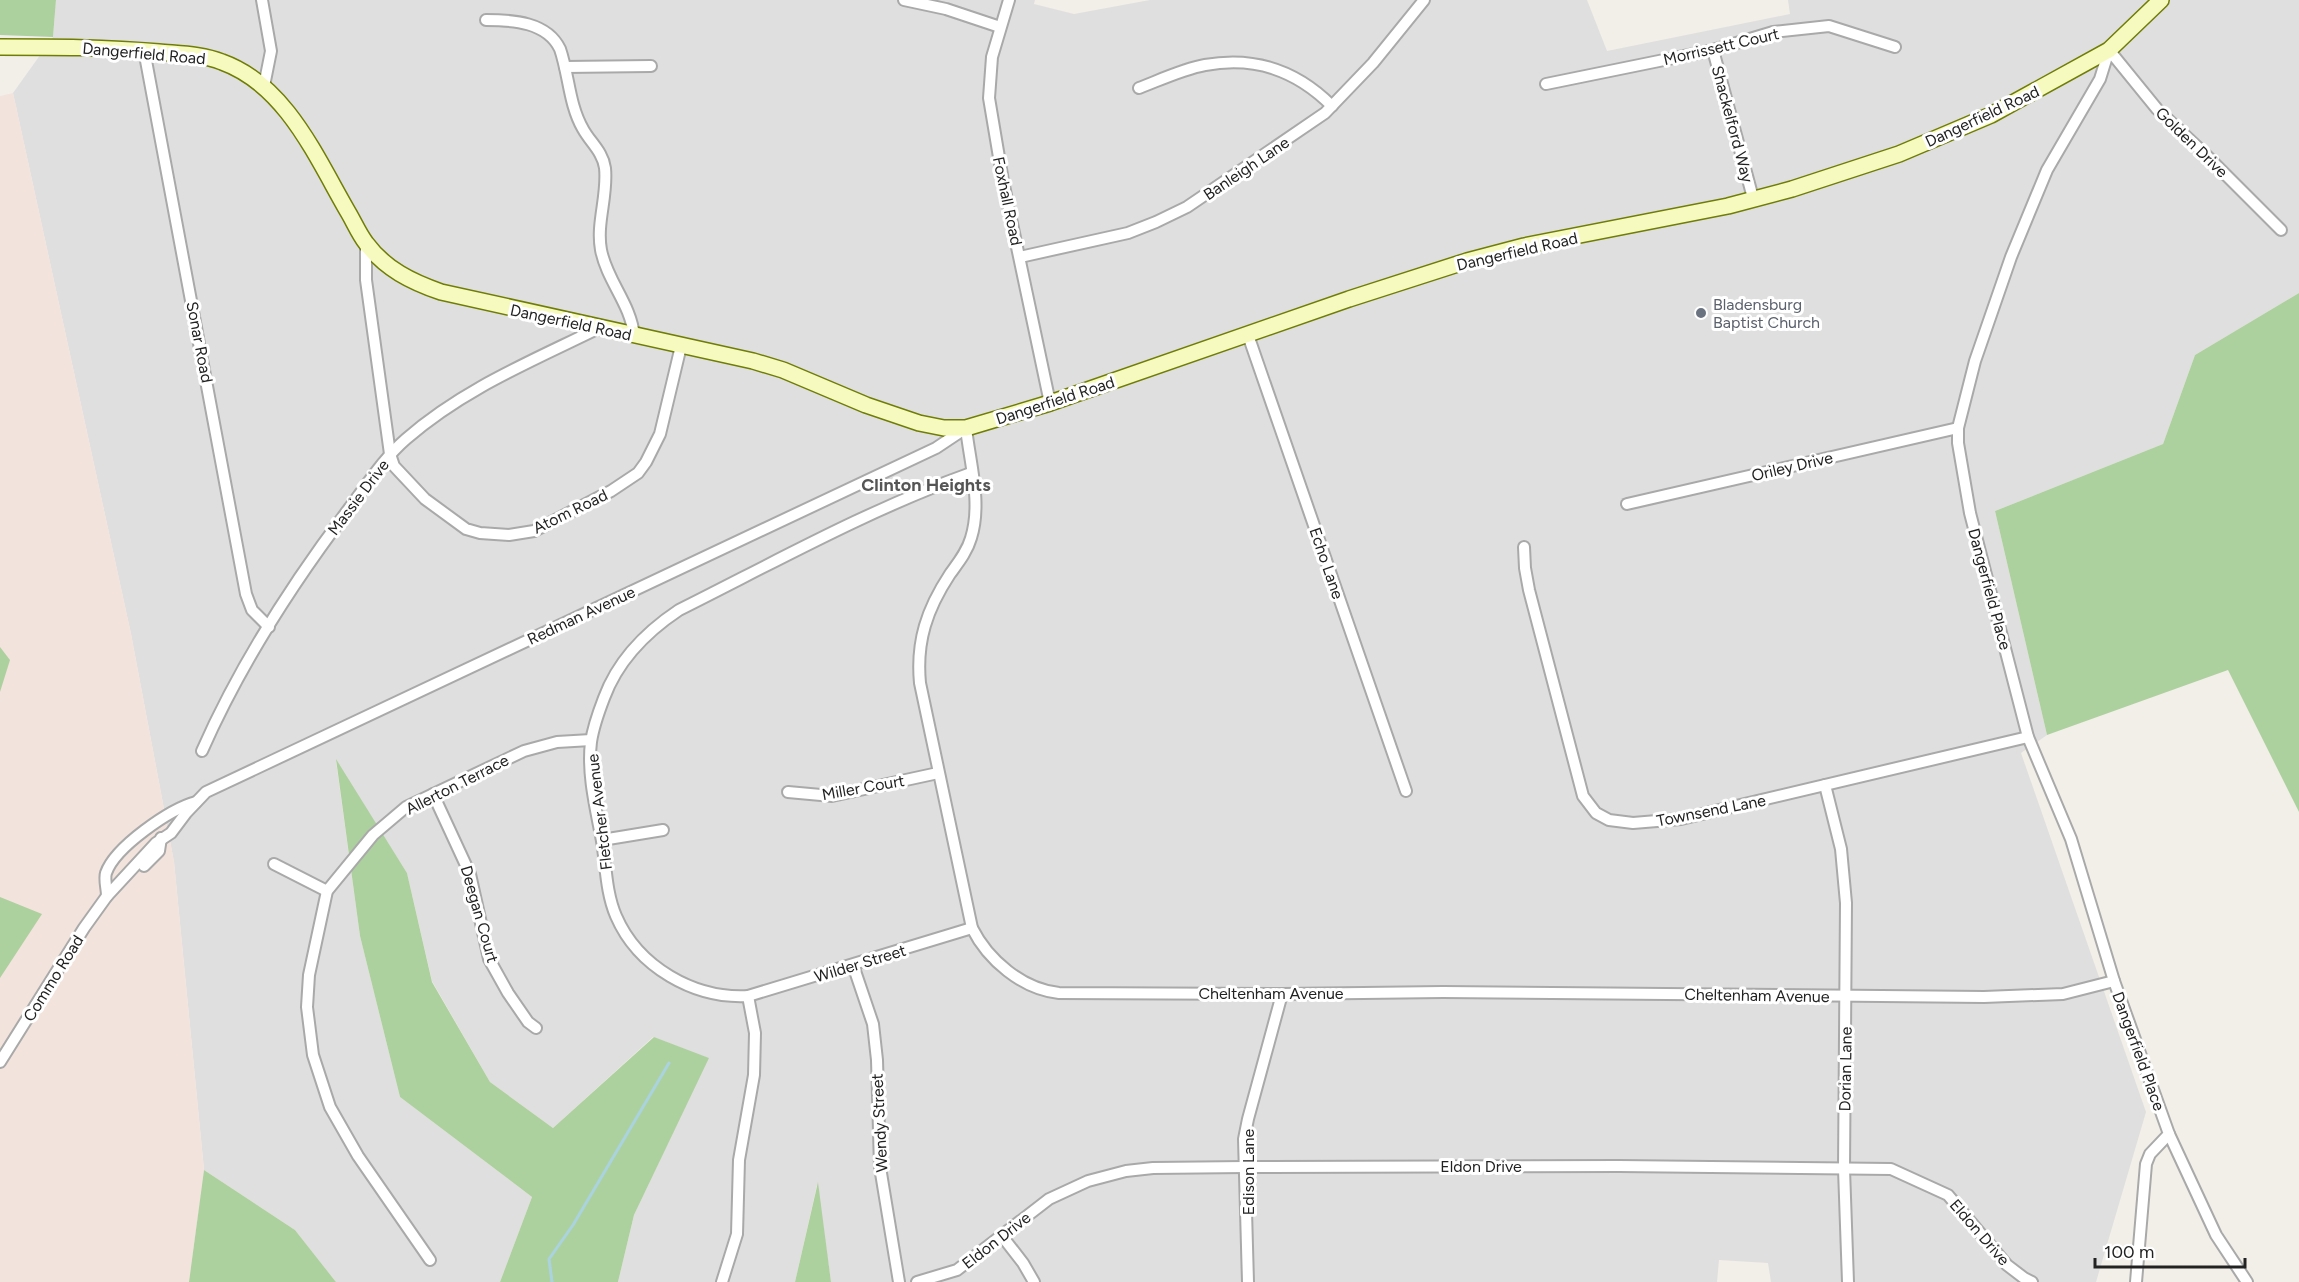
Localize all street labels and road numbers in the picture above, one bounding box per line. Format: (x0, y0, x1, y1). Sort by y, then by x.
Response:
street label: Morrissett Court (1661, 24, 1781, 69)
street label: Dangerfield Road (82, 39, 206, 68)
street label: Shackelford Way (1708, 63, 1757, 185)
street label: Dangerfield Road (1922, 82, 2042, 151)
street label: Golden Drive (2152, 103, 2232, 182)
street label: Banleigh Lane (1200, 133, 1293, 204)
street label: Foxhall Road (989, 155, 1026, 247)
street label: Dangerfield Road (1455, 228, 1580, 275)
street label: Sonar Road (182, 300, 217, 384)
street label: Dangerfield Road (508, 300, 633, 345)
street label: Dangerfield Road (993, 372, 1117, 429)
street label: Oriley Drive (1750, 448, 1835, 485)
street label: Massie Drive (324, 455, 393, 539)
street label: Atom Road (530, 485, 611, 538)
street label: Echo Lane (1305, 525, 1348, 602)
street label: Dangerfield Place (1964, 526, 2015, 652)
street label: Redman Avenue (524, 582, 638, 649)
street label: Allerton Terrace (403, 750, 512, 819)
street label: Fletcher Avenue (583, 753, 616, 871)
street label: Miller Court (820, 771, 906, 804)
street label: Townsend Lane (1655, 791, 1768, 830)
street label: Deegan Court (457, 863, 502, 965)
street label: Commo Road (19, 932, 87, 1025)
street label: Wilder Street (812, 941, 908, 986)
street label: Cheltenham Avenue (1198, 984, 1344, 1003)
street label: Cheltenham Avenue (1684, 985, 1830, 1006)
street label: Dangerfield Place (2108, 989, 2169, 1113)
street label: Dorian Lane (1835, 1026, 1856, 1111)
street label: Wendy Street (867, 1073, 892, 1173)
street label: Edison Lane (1239, 1129, 1258, 1215)
street label: Eldon Drive (1440, 1157, 1522, 1176)
street label: Eldon Drive (1946, 1195, 2014, 1270)
street label: Eldon Drive (958, 1208, 1034, 1273)

